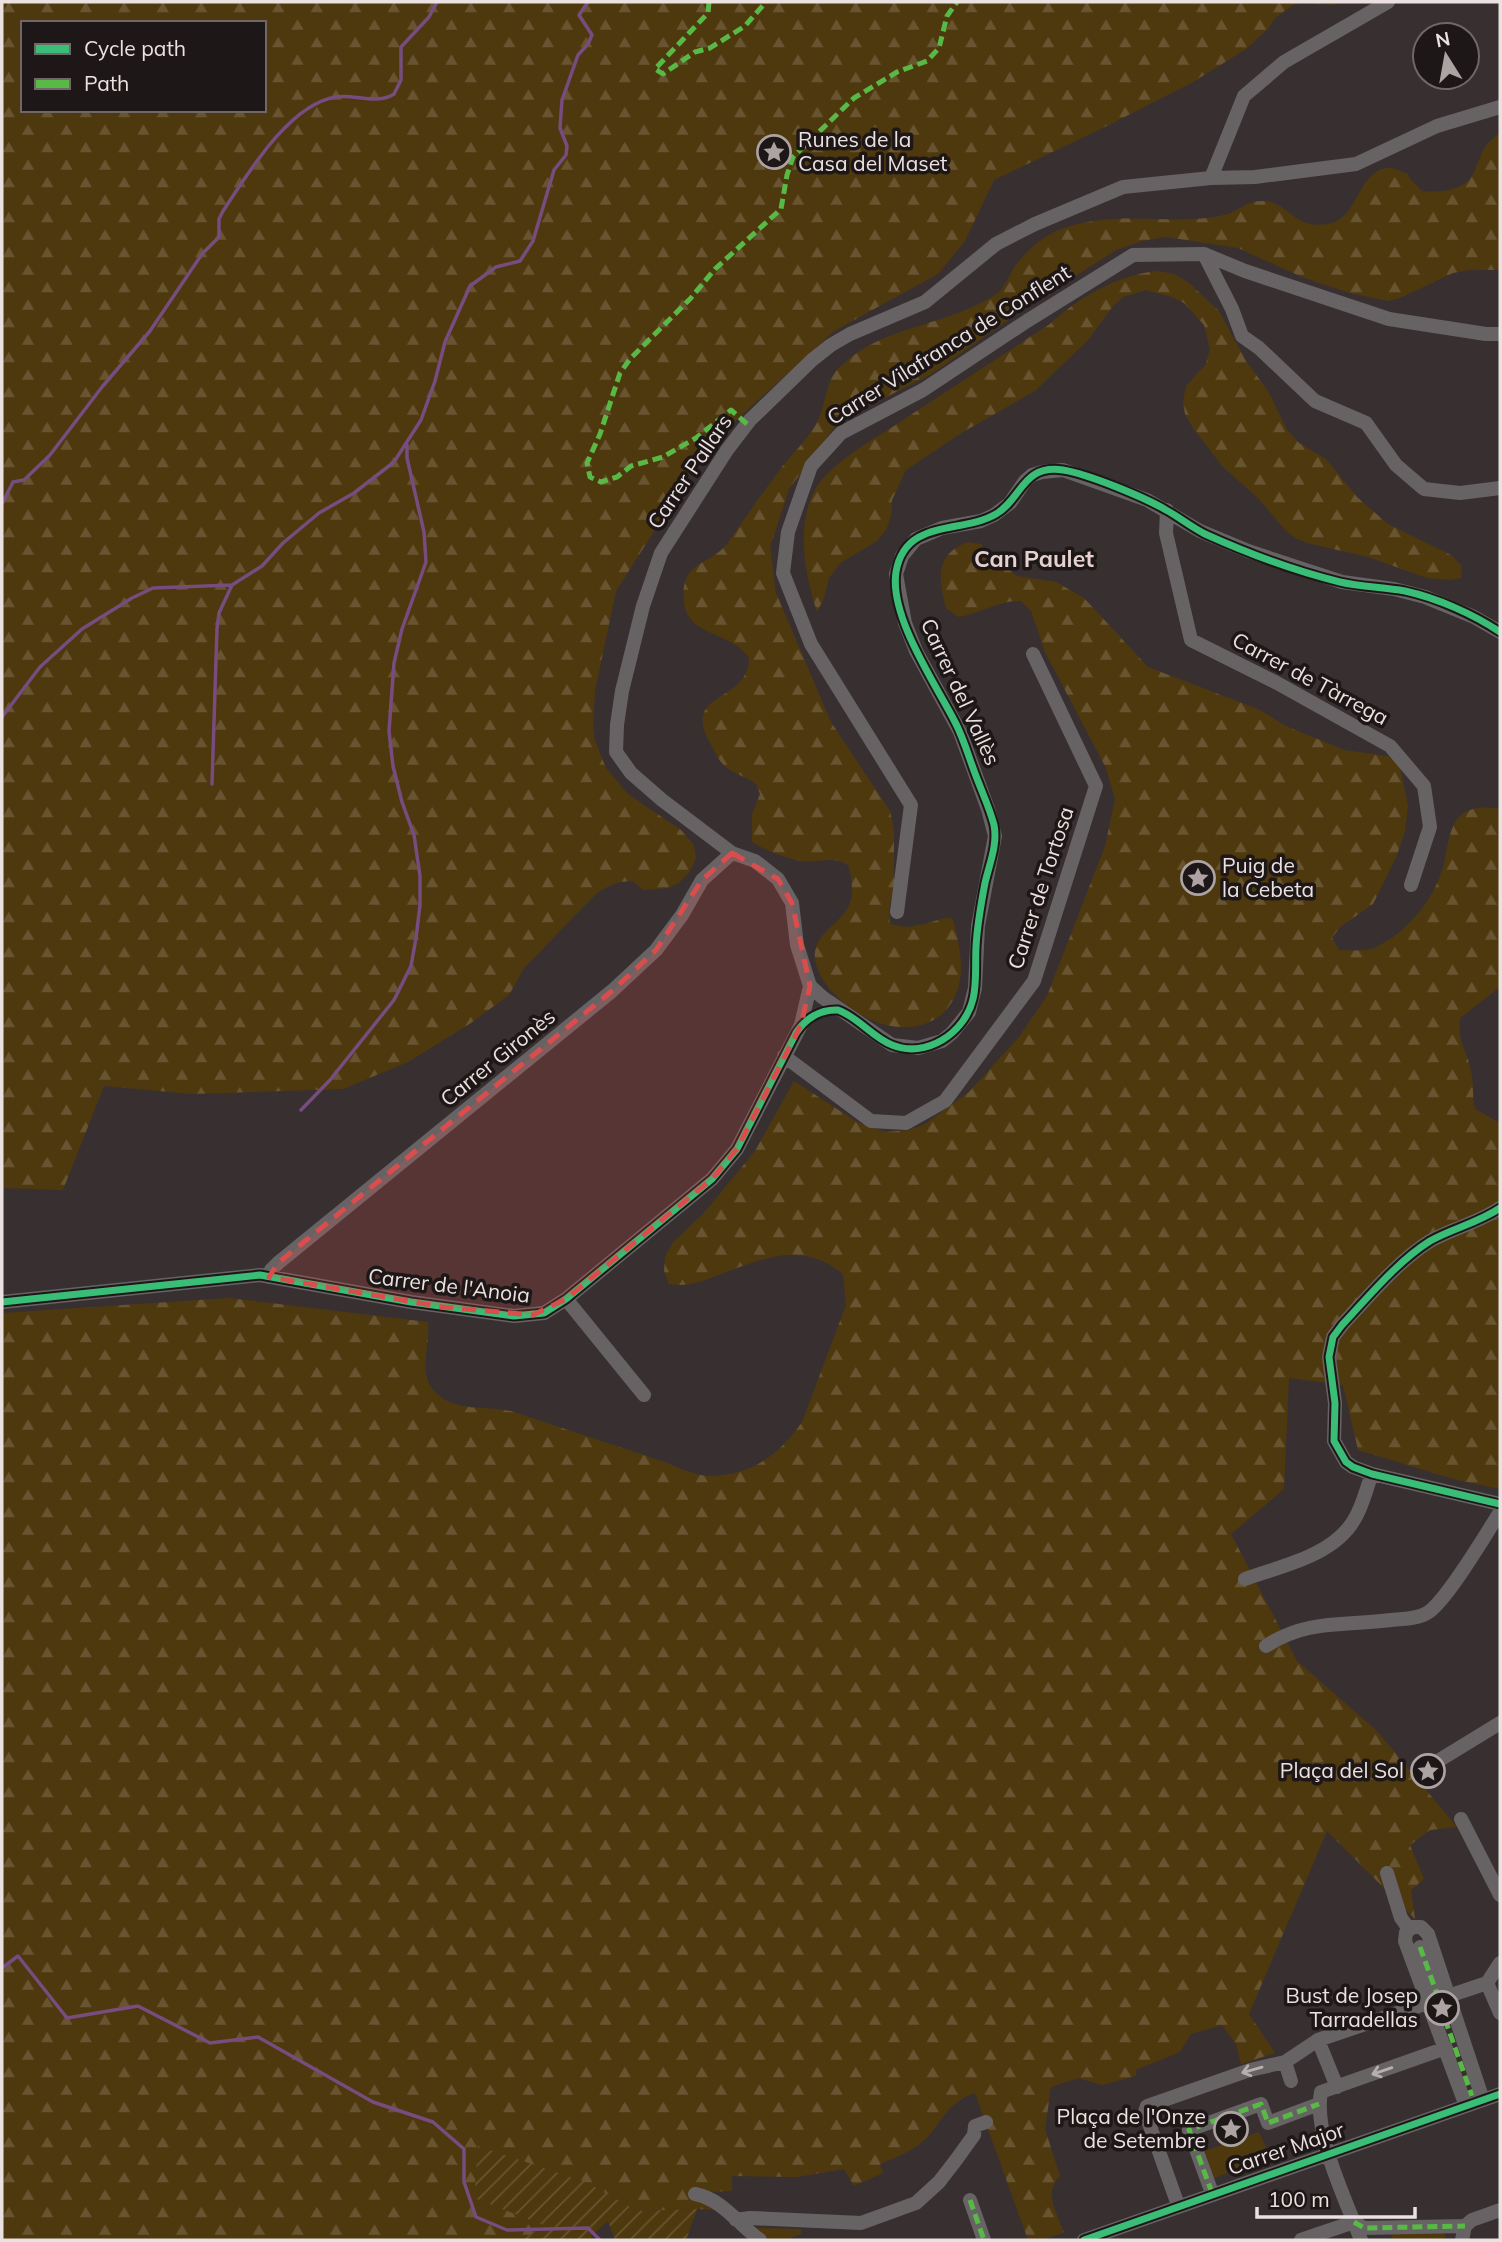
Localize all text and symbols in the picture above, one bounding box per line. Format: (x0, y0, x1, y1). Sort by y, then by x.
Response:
legend (21, 21, 266, 112)
north arrow (1411, 21, 1481, 91)
text: N (1433, 26, 1452, 52)
text: Cycle path (84, 35, 186, 61)
text: Path (84, 70, 129, 96)
place label: Runes de la Casa del Maset (798, 126, 947, 176)
place icon: Runes de la Casa del Maset (755, 133, 793, 171)
street label: Carrer Vilafranca de Conflent (822, 258, 1075, 430)
street label: Carrer Pallars (641, 409, 737, 534)
district label: Can Paulet (974, 544, 1094, 573)
street label: Carrer del Vallès (916, 614, 1006, 769)
street label: Carrer de Tàrrega (1228, 626, 1393, 730)
street label: Carrer de Tortosa (1002, 803, 1079, 972)
place label: Puig de la Cebeta (1222, 852, 1314, 902)
place icon: Puig de la Cebeta (1179, 859, 1217, 897)
street label: Carrer Gironès (435, 1003, 560, 1111)
street label: Carrer de l'Anoia (367, 1262, 531, 1308)
place icon: Plaça del Sol (1409, 1752, 1447, 1790)
place label: Plaça del Sol (1280, 1757, 1404, 1783)
place label: Bust de Josep Tarradellas (1286, 1982, 1418, 2032)
place icon: Bust de Josep Tarradellas (1423, 1989, 1461, 2027)
one-way arrow (1241, 2065, 1263, 2078)
one-way arrow (1371, 2066, 1393, 2078)
place label: Plaça de l'Onze de Setembre (1057, 2103, 1206, 2153)
place icon: Plaça de l'Onze de Setembre (1212, 2110, 1250, 2148)
street label: Carrer Major (1224, 2116, 1348, 2180)
scale bar (1257, 2176, 1414, 2220)
text: 100 m (1268, 2186, 1330, 2212)

